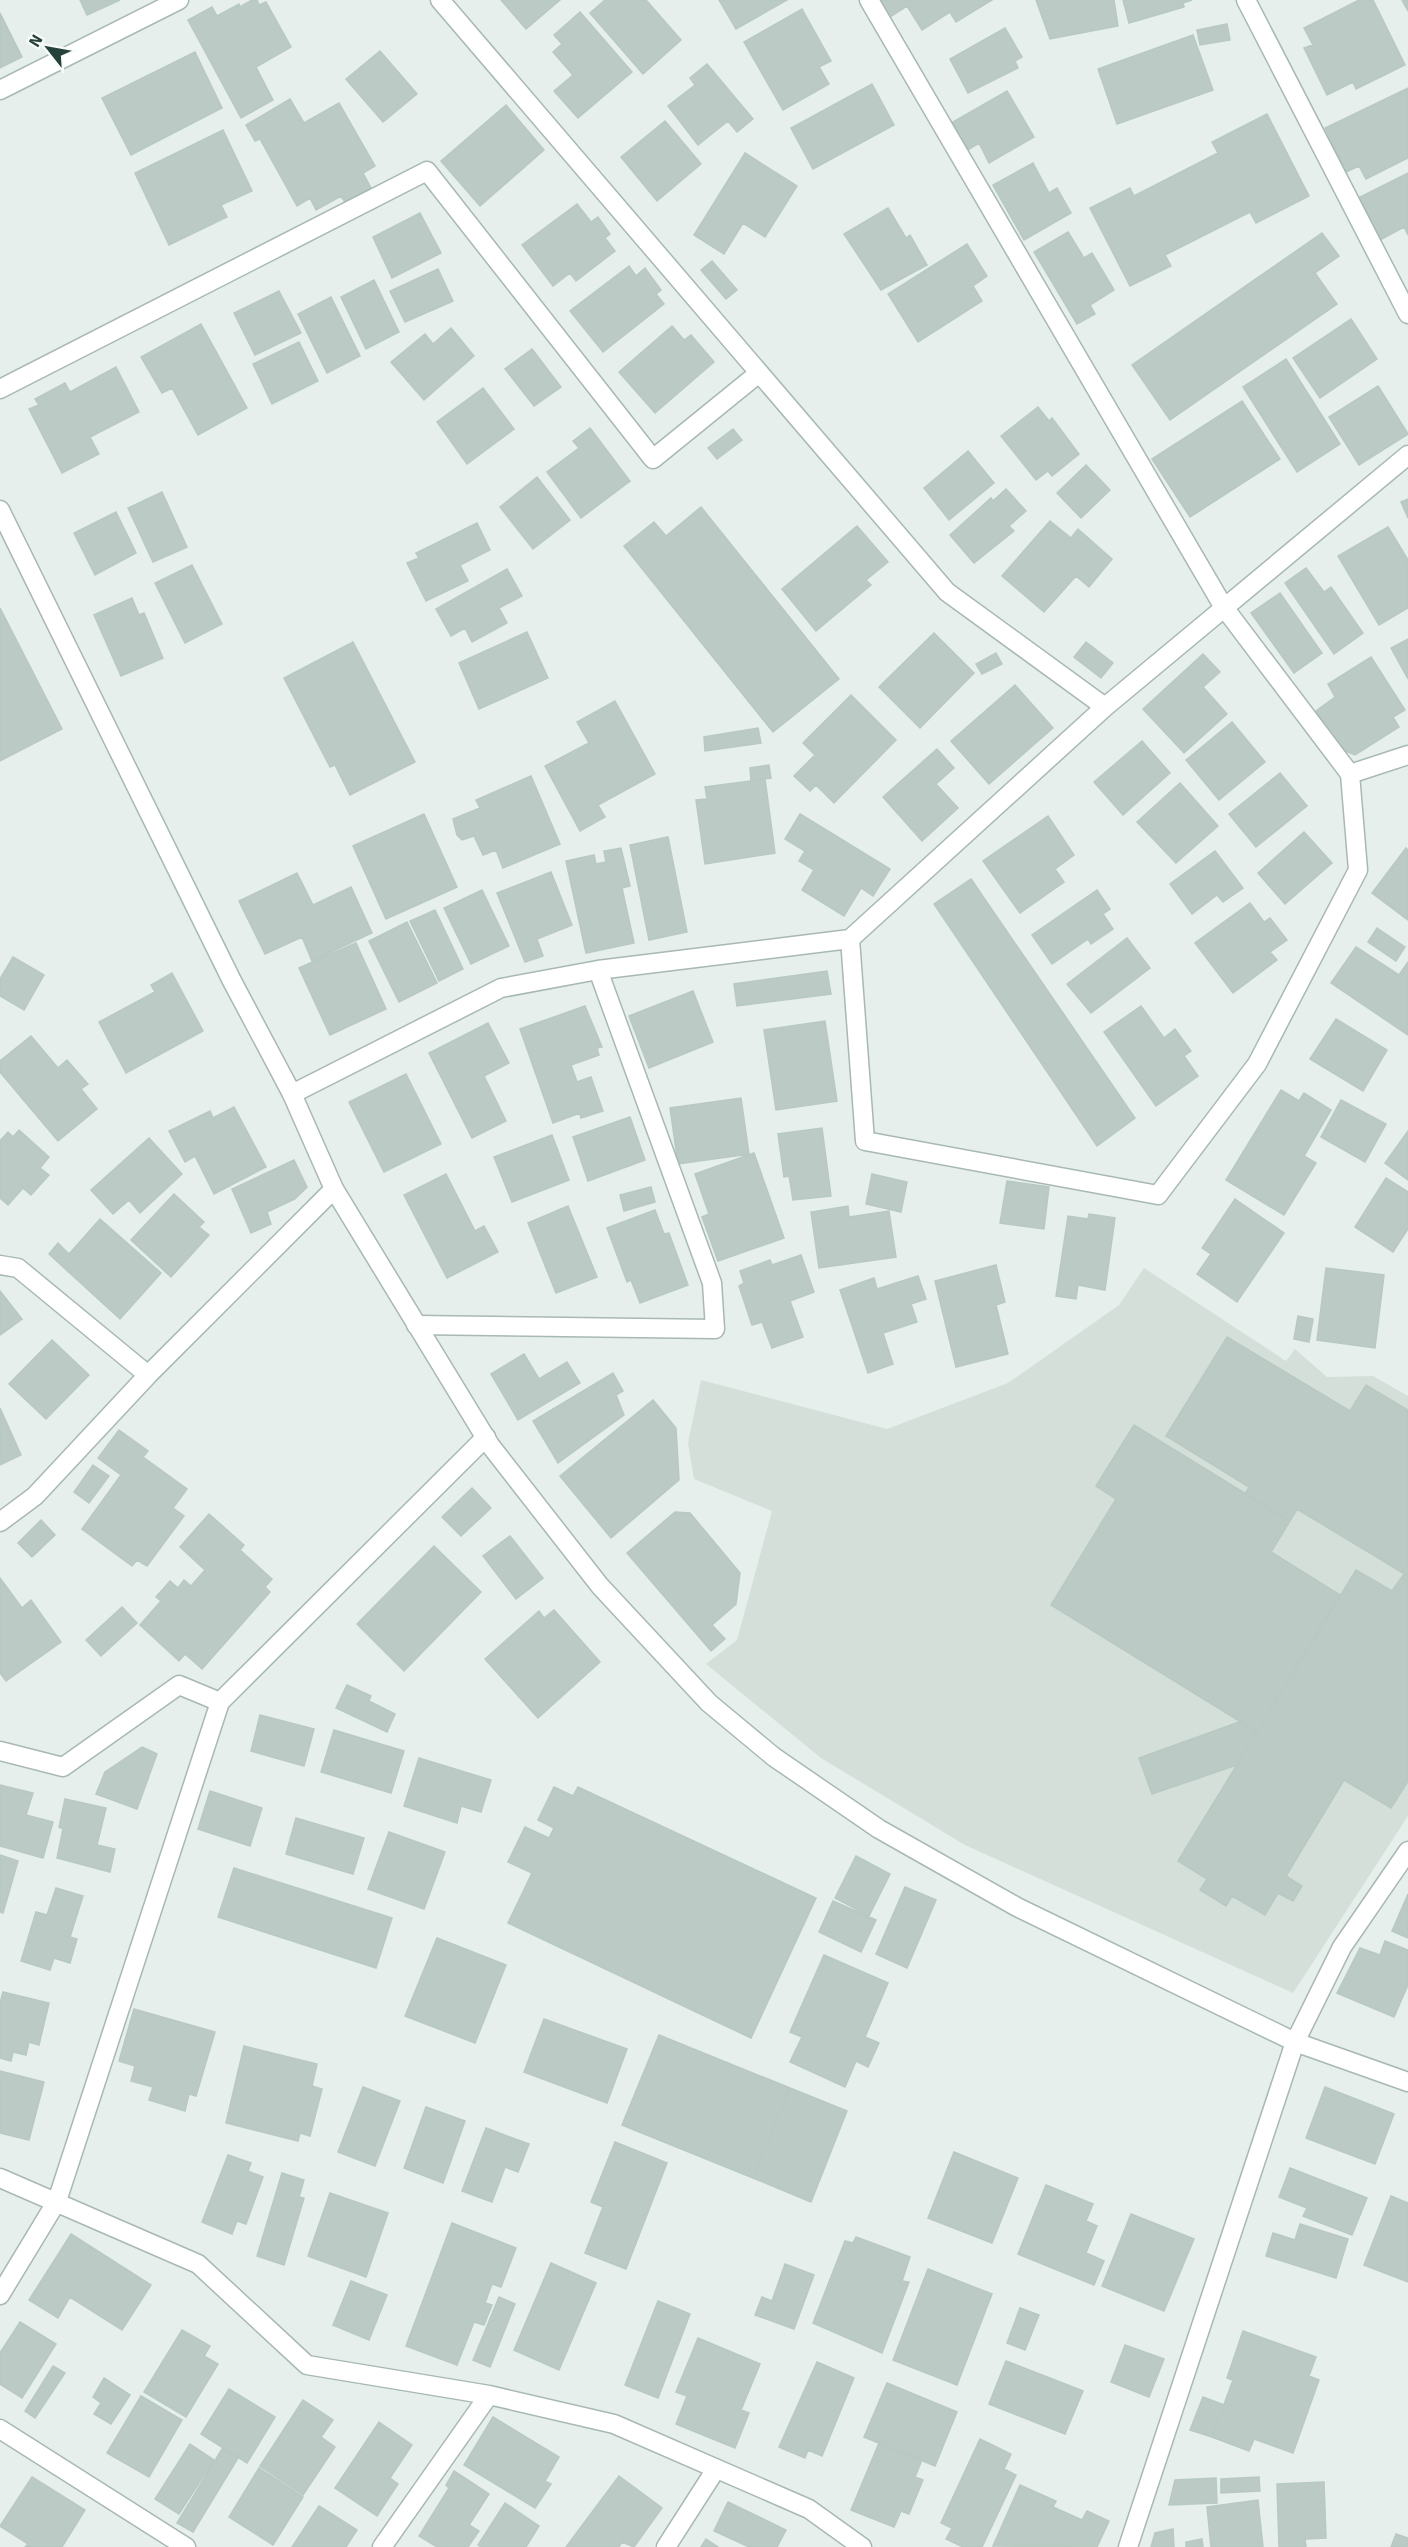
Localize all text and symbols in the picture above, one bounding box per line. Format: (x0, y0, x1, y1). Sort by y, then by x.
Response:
north arrow (18, 18, 78, 78)
text: N (25, 31, 47, 51)

